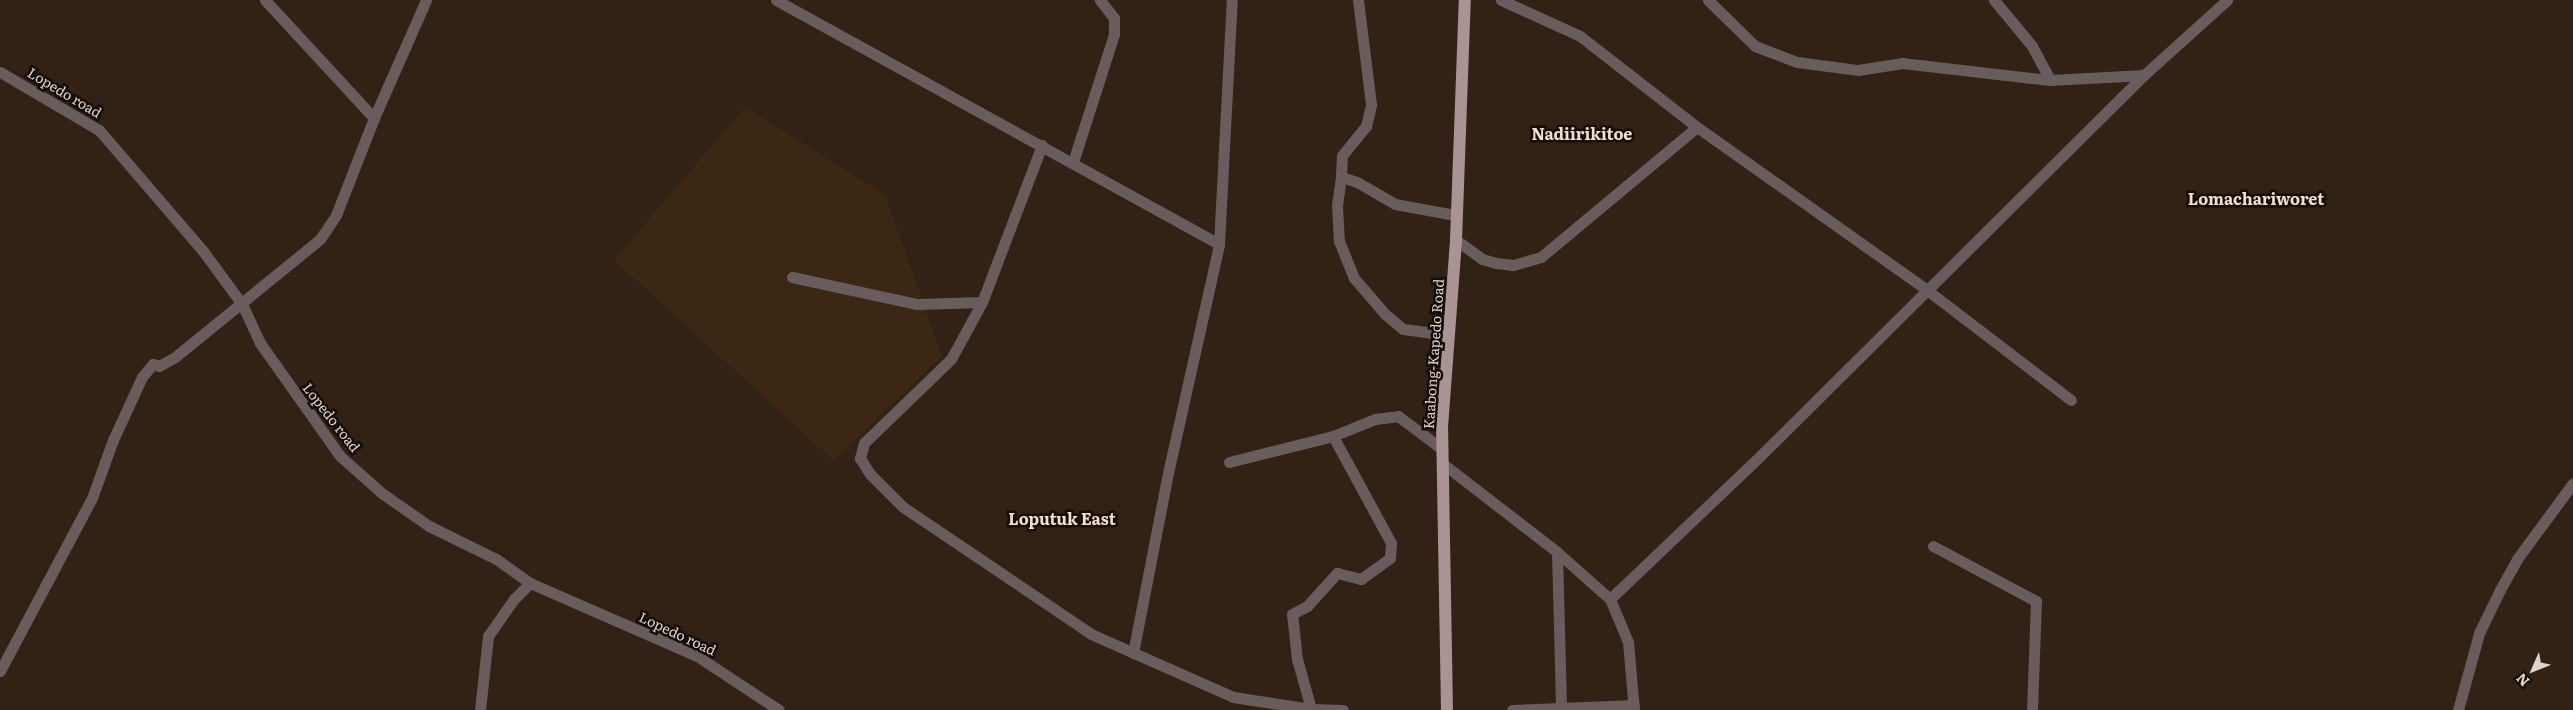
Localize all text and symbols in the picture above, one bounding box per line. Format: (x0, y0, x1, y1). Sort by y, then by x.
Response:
street label: Lopedo road (25, 63, 105, 121)
district label: Nadiirikitoe (1532, 123, 1632, 143)
district label: Lomachariworet (2188, 188, 2324, 208)
street label: Kaabong-Kapedo Road (1419, 278, 1447, 430)
street label: Lopedo road (300, 379, 364, 455)
district label: Loputuk East (1008, 508, 1116, 528)
street label: Lopedo road (637, 608, 719, 658)
north arrow (2508, 645, 2558, 695)
text: N (2511, 669, 2533, 692)

